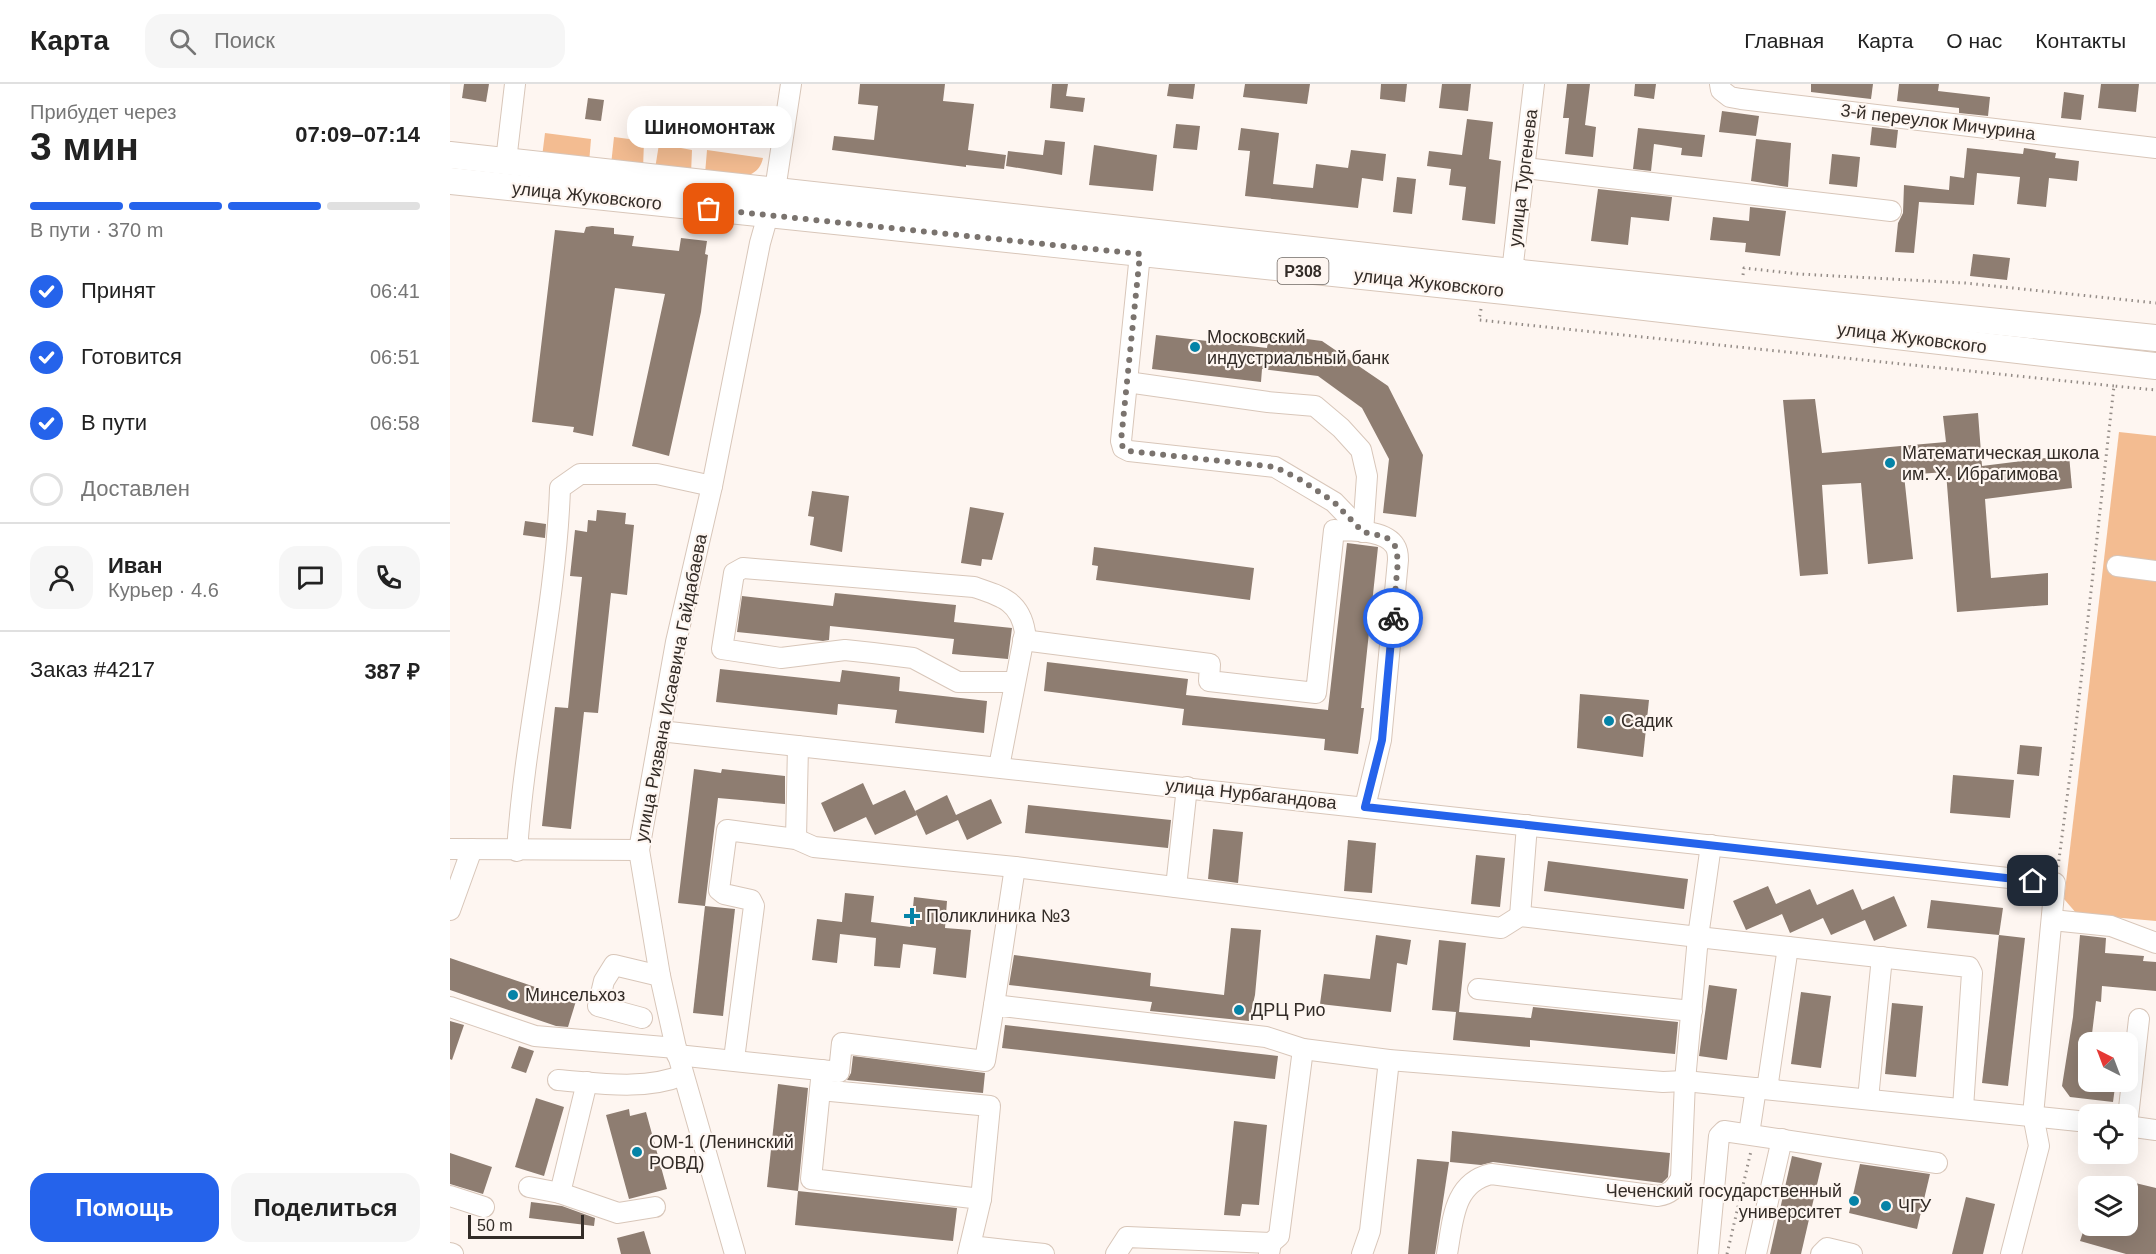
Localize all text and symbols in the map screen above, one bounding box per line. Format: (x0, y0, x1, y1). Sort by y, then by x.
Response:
search box (145, 14, 565, 68)
text: Карта (30, 25, 109, 56)
icon: search (166, 25, 199, 58)
text: Поиск (214, 28, 275, 53)
text: Главная (1744, 29, 1824, 52)
text: Карта (1857, 29, 1913, 52)
text: О нас (1946, 29, 2002, 52)
text: Контакты (2035, 29, 2126, 52)
street label: 3-й переулок Мичурина (1839, 100, 2038, 144)
text: Прибудет через (30, 101, 176, 123)
callout: Шиномонтаж (626, 107, 792, 149)
street label: улица Тургенева (1505, 107, 1542, 248)
text: Шиномонтаж (644, 116, 775, 138)
text: 07:09–07:14 (295, 122, 420, 147)
text: 3 мин (30, 125, 139, 168)
street label: улица Жуковского (511, 178, 663, 214)
pin (683, 183, 734, 234)
icon: bag (692, 192, 725, 225)
text: В пути · 370 m (30, 219, 163, 241)
road number: P308 (1278, 258, 1328, 284)
street label: улица Жуковского (1353, 265, 1505, 301)
icon: check (30, 275, 63, 308)
text: Принят (81, 278, 155, 303)
text: 06:41 (370, 280, 420, 302)
street label: улица Жуковского (1836, 319, 1988, 357)
place label: Московский индустриальный банк (1207, 327, 1389, 368)
marker: Московский индустриальный банк (1188, 340, 1202, 354)
icon: check (30, 341, 63, 374)
text: Готовится (81, 344, 182, 369)
text: 06:51 (370, 346, 420, 368)
icon: check (30, 407, 63, 440)
text: В пути (81, 410, 147, 435)
text: 06:58 (370, 412, 420, 434)
place label: Математическая школа им. Х. Ибрагимова (1902, 443, 2100, 484)
marker: Математическая школа им. Х. Ибрагимова (1883, 456, 1897, 470)
text: Доставлен (81, 476, 190, 501)
street label: улица Ризвана Исаевича Гайдабаева (631, 531, 711, 844)
button: person (30, 546, 93, 609)
button: chat (279, 546, 342, 609)
button: phone (357, 546, 420, 609)
text: Иван (108, 553, 163, 578)
text: Курьер · 4.6 (108, 579, 219, 601)
courier (1363, 588, 1423, 648)
icon: bike (1377, 602, 1410, 635)
text: Заказ #4217 (30, 657, 155, 682)
text: 387 ₽ (364, 659, 420, 684)
place label: Садик (1621, 711, 1673, 731)
marker: Садик (1602, 714, 1616, 728)
street label: улица Нурбагандова (1164, 775, 1339, 813)
pin (2007, 855, 2058, 906)
icon: home (2016, 864, 2049, 897)
place label: Поликлиника №3 (926, 906, 1070, 926)
marker: Поликлиника №3 (903, 907, 921, 925)
place label: Минсельхоз (525, 985, 625, 1005)
marker: Минсельхоз (506, 988, 520, 1002)
place label: ДРЦ Рио (1251, 1000, 1326, 1020)
marker: ДРЦ Рио (1232, 1003, 1246, 1017)
north arrow (2078, 1032, 2138, 1092)
map controls (2078, 1032, 2138, 1236)
button: locate (2078, 1104, 2138, 1164)
place label: ОМ-1 (Ленинский РОВД) (649, 1132, 794, 1173)
marker: ОМ-1 (Ленинский РОВД) (630, 1145, 644, 1159)
button: Помощь (30, 1173, 219, 1242)
button: Поделиться (231, 1173, 420, 1242)
button: layers (2078, 1176, 2138, 1236)
place label: Чеченский государственный университет (1606, 1181, 1842, 1222)
marker: Чеченский государственный университет (1847, 1194, 1861, 1208)
place label: ЧГУ (1898, 1196, 1932, 1216)
marker: ЧГУ (1879, 1199, 1893, 1213)
scale bar (468, 1212, 584, 1240)
text: 50 m (477, 1217, 513, 1234)

